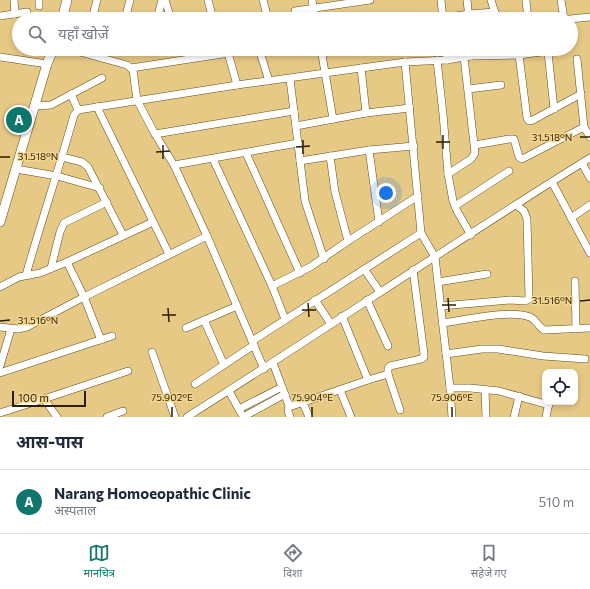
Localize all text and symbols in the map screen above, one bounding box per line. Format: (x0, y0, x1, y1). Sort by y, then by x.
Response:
search box (12, 12, 578, 56)
icon: search (26, 23, 48, 45)
text: यहाँ खोजें (58, 24, 109, 42)
pin: A (6, 105, 32, 135)
text: 31.518°N (532, 131, 572, 143)
text: 31.518°N (18, 150, 58, 162)
your location (376, 183, 396, 203)
text: 31.516°N (532, 294, 572, 306)
text: 31.516°N (18, 314, 58, 326)
map controls (542, 369, 578, 405)
button: locate (542, 369, 578, 405)
scale bar (12, 389, 86, 408)
text: 100 m (18, 391, 49, 404)
text: 75.902°E (151, 391, 193, 403)
text: 75.904°E (291, 391, 333, 403)
text: 75.906°E (431, 391, 473, 403)
text: आस-पास (16, 431, 83, 452)
text: Narang Homoeopathic Clinic (54, 484, 251, 502)
text: A (24, 494, 34, 510)
text: 510 m (539, 494, 574, 510)
text: अस्पताल (54, 502, 96, 518)
tab: मानचित्र (83, 542, 115, 581)
tab: दिशा (282, 542, 304, 581)
tab: सहेजे गए (471, 542, 507, 581)

